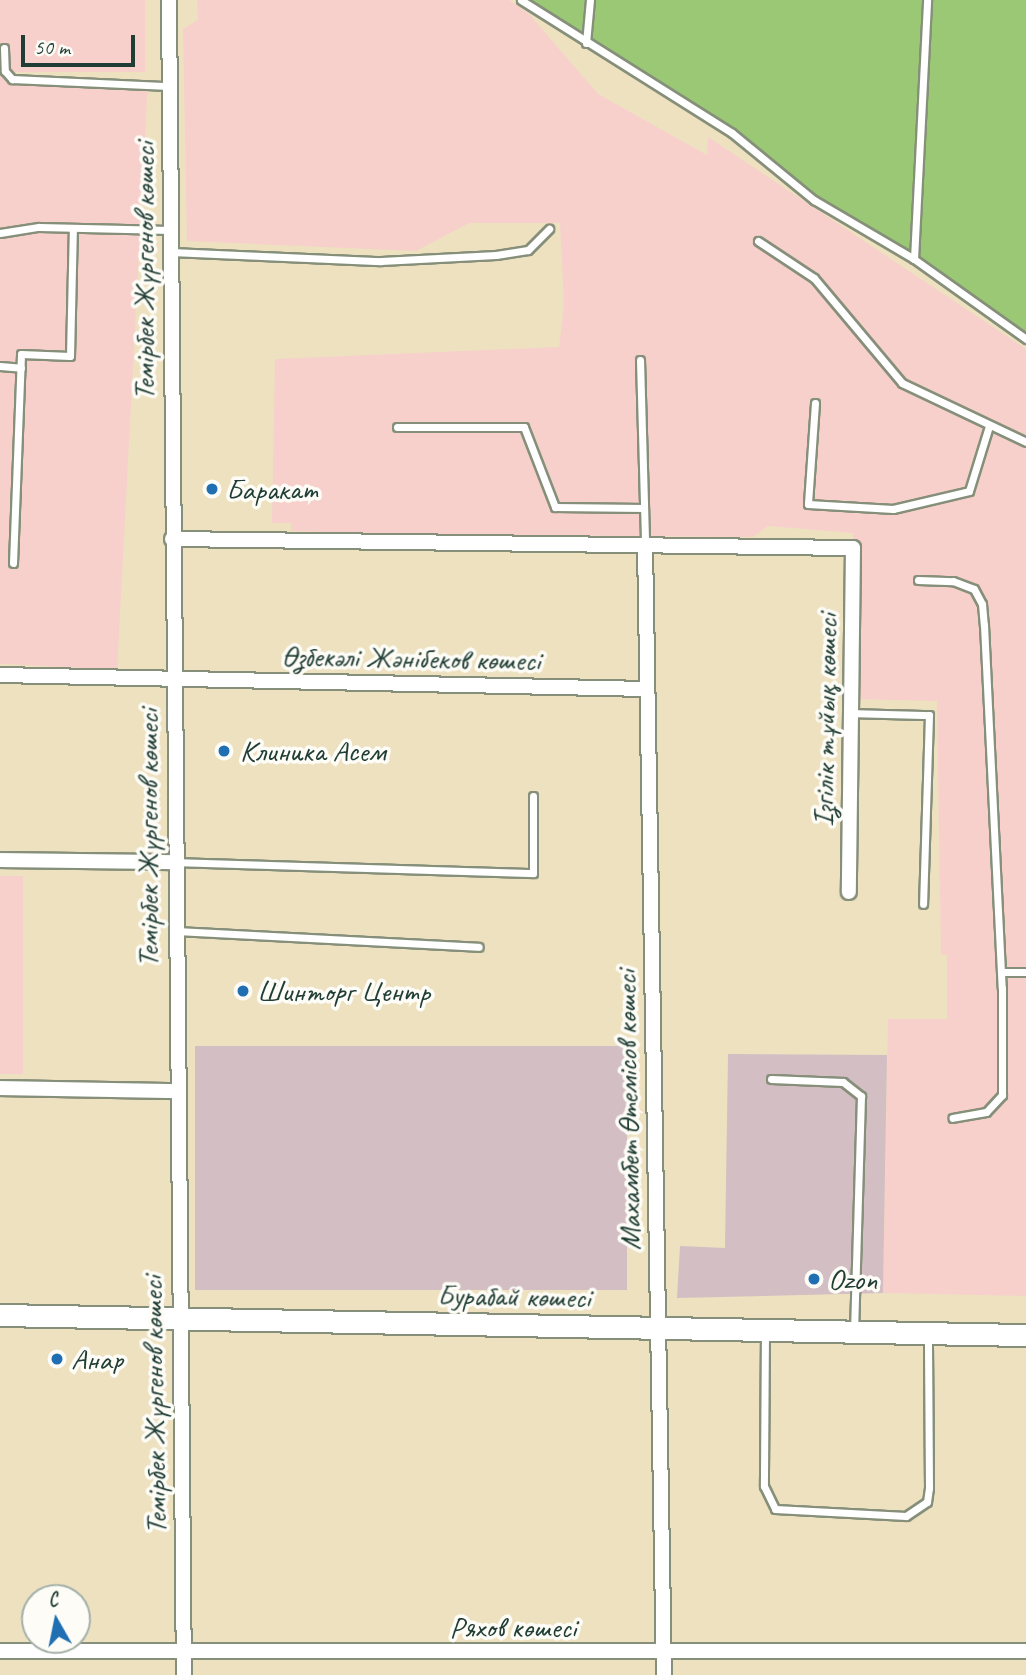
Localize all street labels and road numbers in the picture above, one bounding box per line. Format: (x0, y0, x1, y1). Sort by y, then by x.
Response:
street label: Темірбек Жүргенов көшесі (126, 142, 162, 400)
street label: Ізгілік тұйық көшесі (805, 615, 845, 825)
street label: Өзбекәлі Жәнібеков көшесі (281, 638, 541, 678)
street label: Темірбек Жүргенов көшесі (130, 709, 166, 967)
street label: Махамбет Өтемісов көшесі (608, 969, 648, 1251)
street label: Темірбек Жүргенов көшесі (134, 1275, 174, 1535)
street label: Бурабай көшесі (437, 1277, 591, 1315)
street label: Ряхов көшесі (449, 1609, 577, 1645)

